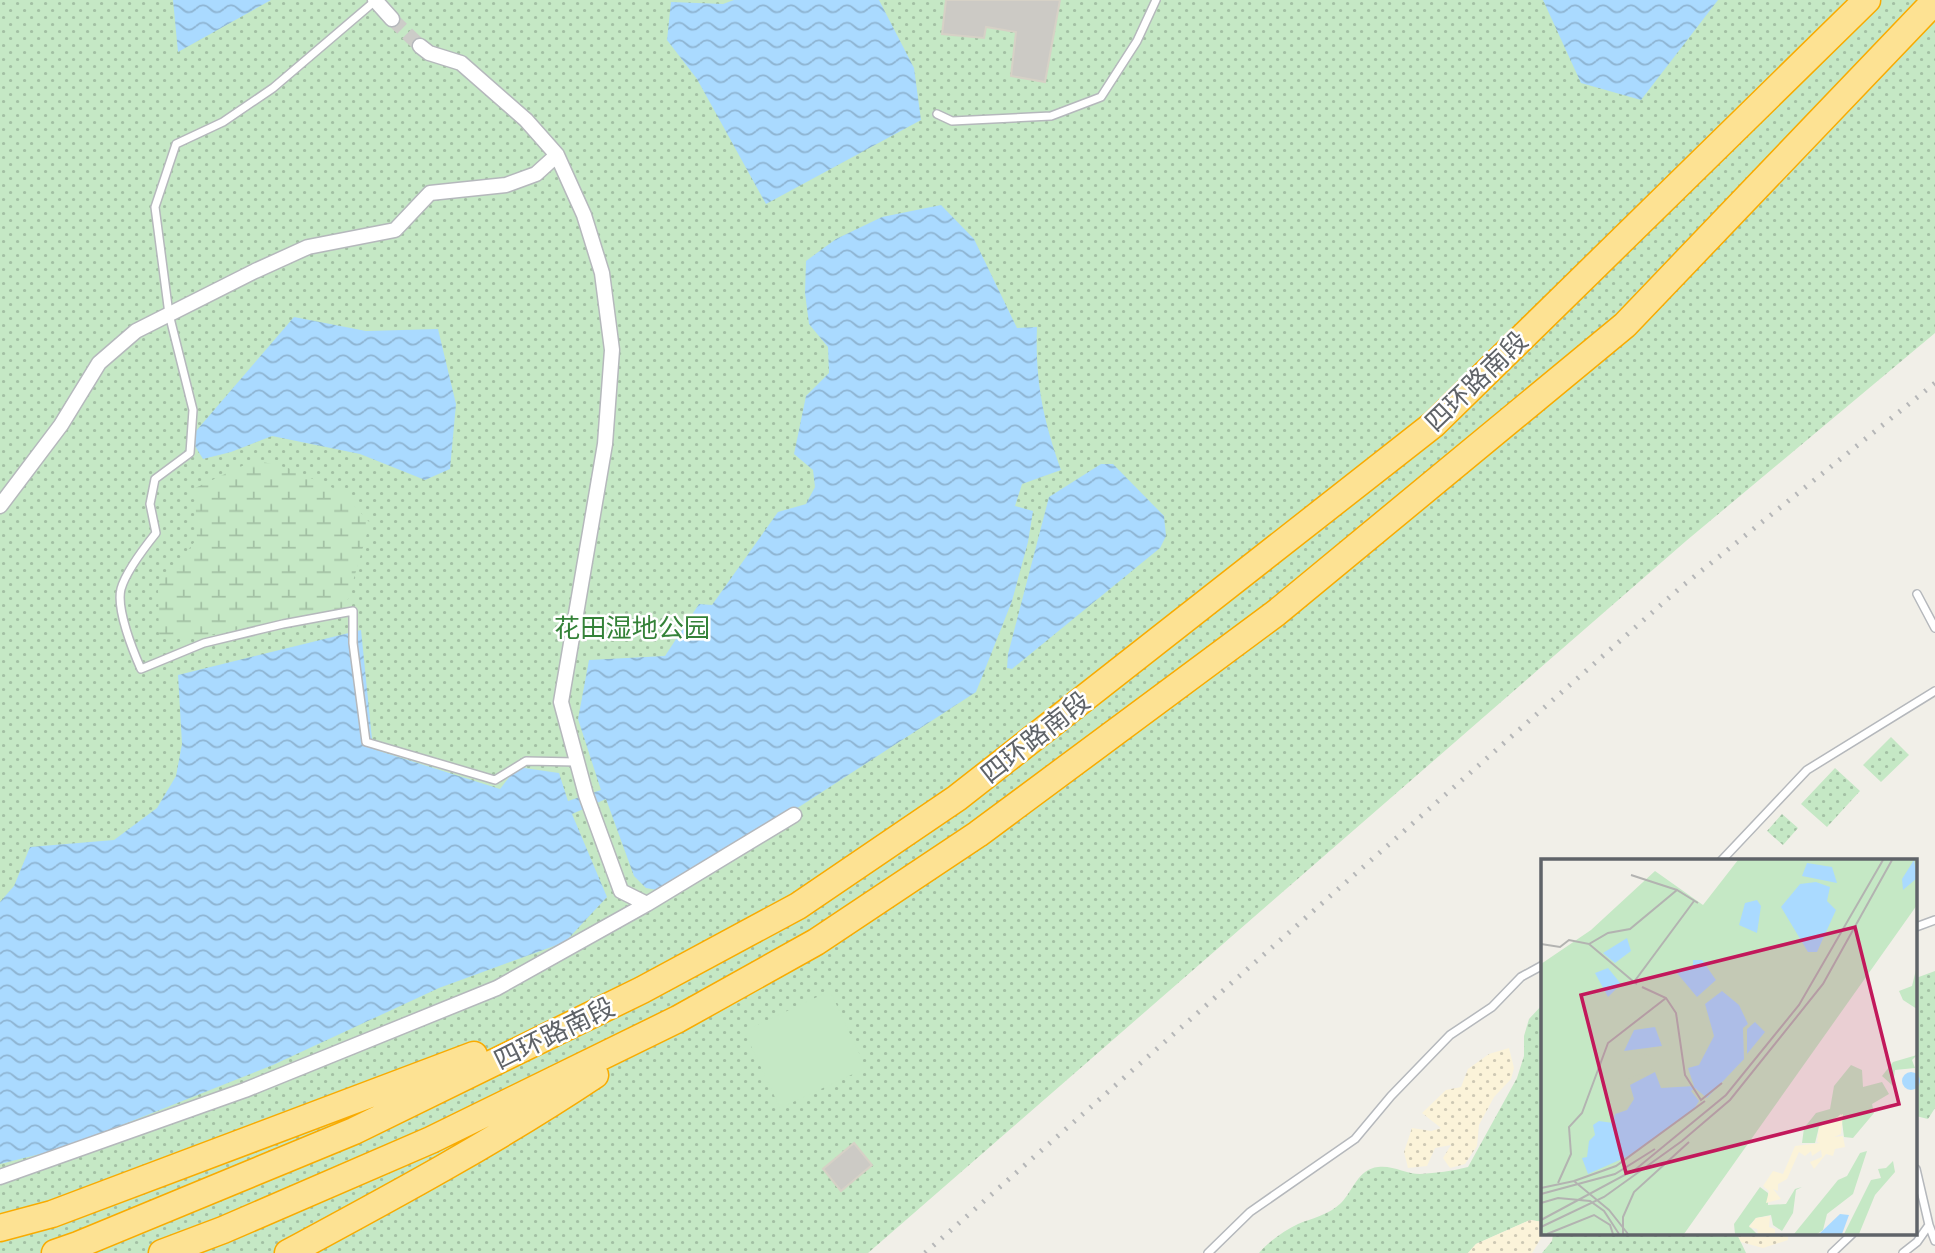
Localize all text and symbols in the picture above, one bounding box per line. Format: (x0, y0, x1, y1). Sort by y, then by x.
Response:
street label: 四环路南段 (1416, 322, 1536, 440)
park label: 花田湿地公园 (554, 608, 710, 647)
street label: 四环路南段 (972, 682, 1098, 792)
inset map (1541, 859, 1918, 1236)
street label: 四环路南段 (487, 987, 621, 1079)

